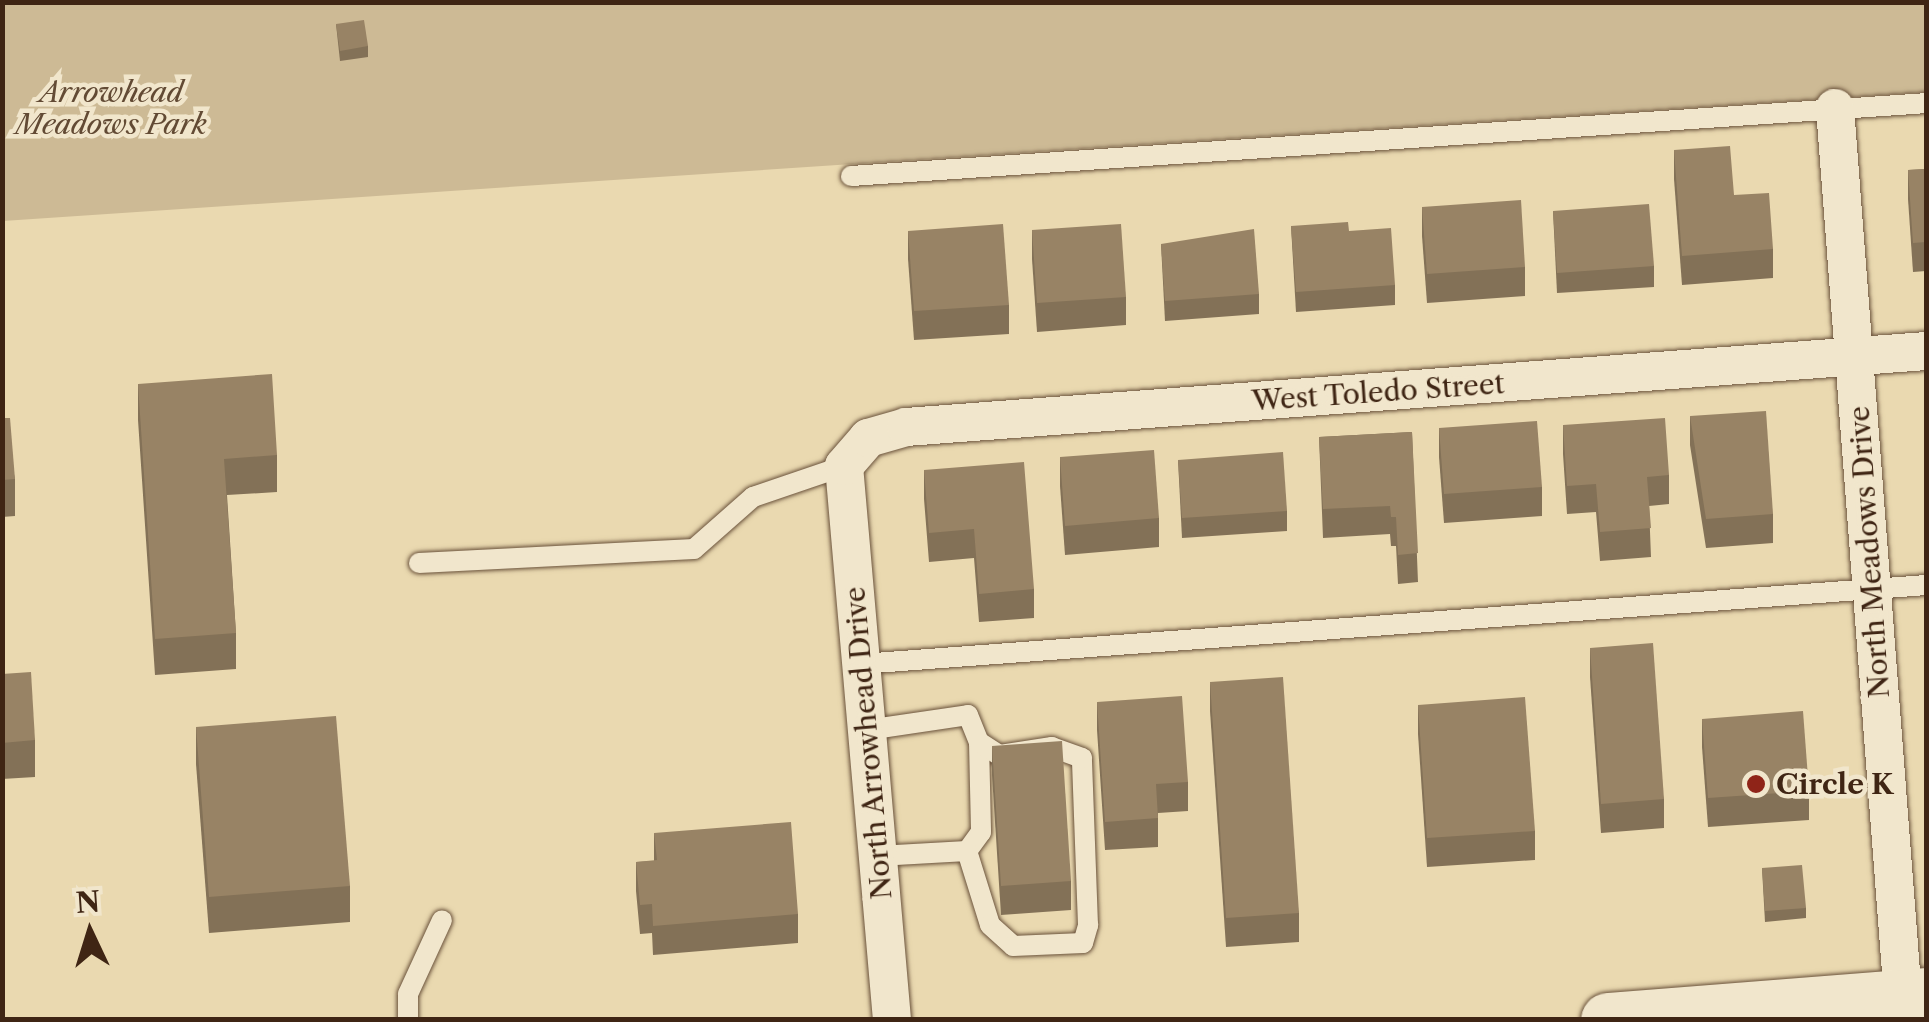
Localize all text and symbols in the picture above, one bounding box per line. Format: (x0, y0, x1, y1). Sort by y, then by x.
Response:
park label: Arrowhead Meadows Park (15, 75, 207, 141)
street label: West Toledo Street (1250, 366, 1506, 418)
street label: North Meadows Drive (1842, 405, 1896, 699)
street label: North Arrowhead Drive (838, 585, 898, 901)
place label: Circle K (1776, 767, 1893, 801)
marker: Circle K (1745, 773, 1767, 795)
north arrow (40, 882, 140, 982)
text: N (75, 884, 101, 920)

